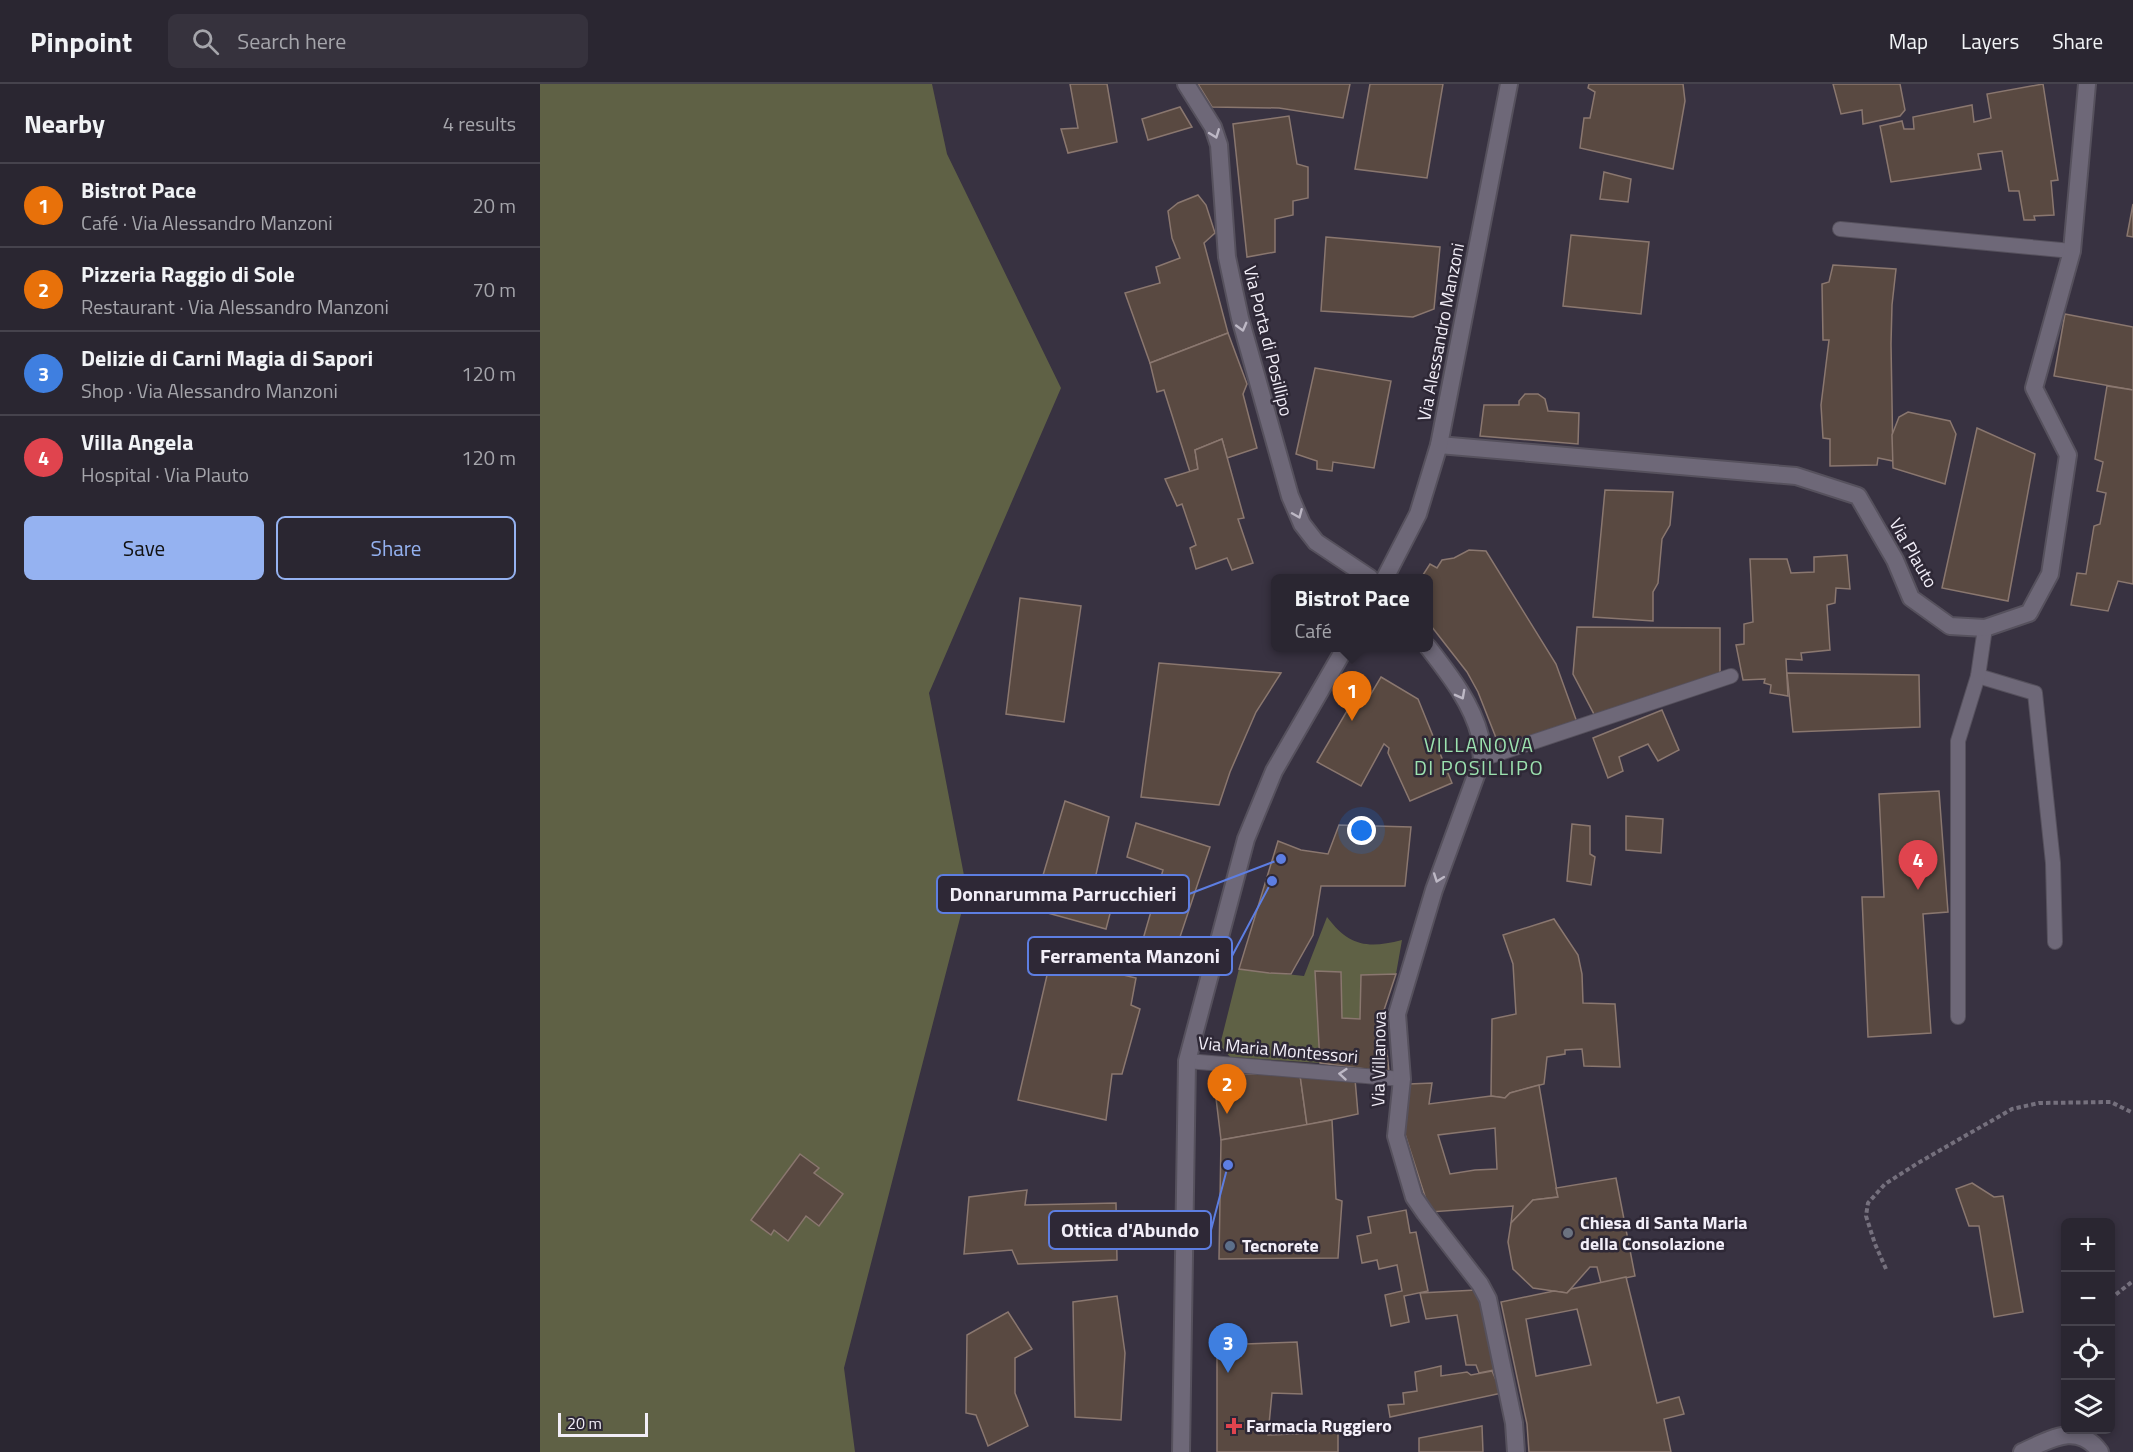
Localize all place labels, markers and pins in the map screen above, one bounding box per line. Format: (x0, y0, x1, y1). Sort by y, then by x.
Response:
pin: 1 (1332, 672, 1372, 721)
pin: 4 (1898, 840, 1938, 890)
callout: Donnarumma Parrucchieri (937, 875, 1189, 913)
callout: Ferramenta Manzoni (1028, 937, 1232, 975)
pin: 2 (1208, 1064, 1246, 1114)
place label: Chiesa di Santa Maria della Consolazione (1580, 1209, 1748, 1257)
callout: Ottica d'Abundo (1049, 1211, 1211, 1249)
marker: Chiesa di Santa Maria della Consolazione (1561, 1226, 1575, 1240)
place label: Tecnorete (1242, 1232, 1319, 1259)
marker: Tecnorete (1223, 1239, 1237, 1253)
pin: 3 (1208, 1324, 1248, 1373)
place label: Farmacia Ruggiero (1246, 1412, 1392, 1439)
marker: Farmacia Ruggiero (1227, 1419, 1241, 1433)

